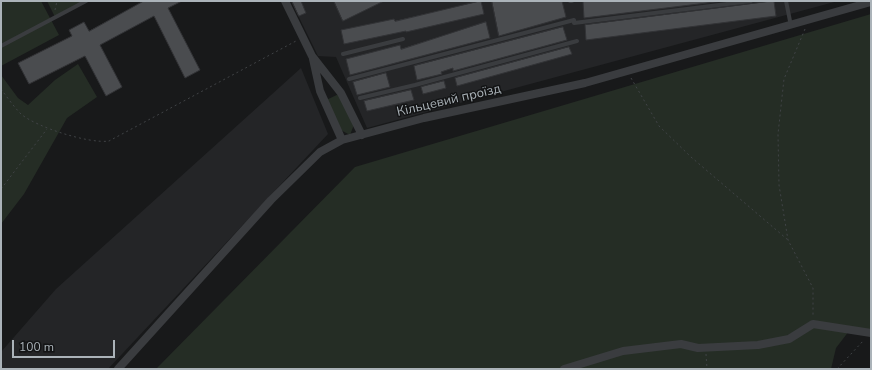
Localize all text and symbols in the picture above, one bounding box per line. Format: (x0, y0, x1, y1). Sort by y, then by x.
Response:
street label: Кільцевий проїзд (395, 81, 503, 121)
scale bar (14, 332, 117, 358)
text: 100 m (19, 339, 54, 355)

